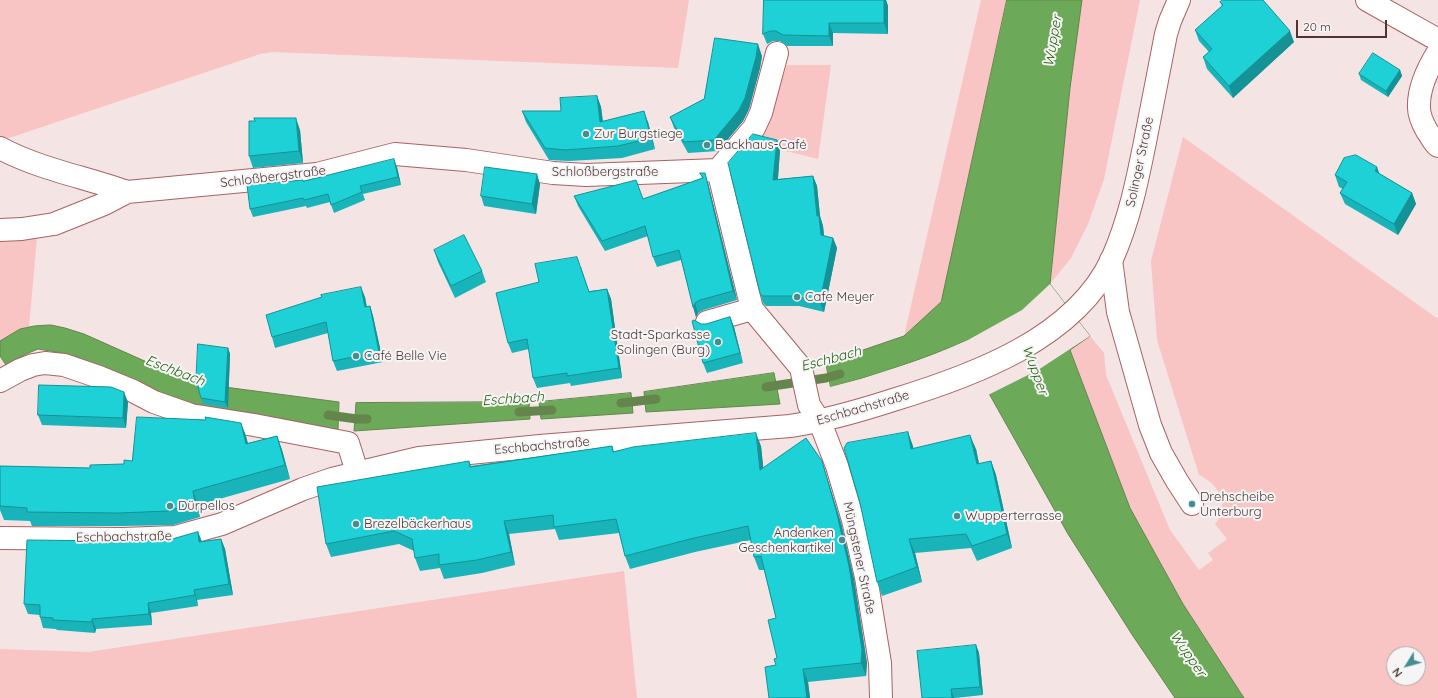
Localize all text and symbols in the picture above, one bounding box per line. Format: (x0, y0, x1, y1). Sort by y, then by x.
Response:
scale bar (1298, 12, 1389, 38)
water label: Wupper (1040, 14, 1066, 68)
text: 20 m (1303, 19, 1331, 34)
street label: Solinger Straße (1123, 115, 1157, 209)
place label: Zur Burgstiege (594, 126, 683, 142)
marker: Zur Burgstiege (581, 129, 591, 139)
place label: Backhaus-Café (715, 137, 807, 153)
marker: Backhaus-Café (702, 140, 712, 150)
street label: Schloßbergstraße (219, 163, 327, 191)
street label: Schloßbergstraße (552, 164, 658, 180)
place label: Cafe Meyer (805, 289, 874, 305)
marker: Cafe Meyer (792, 292, 802, 302)
place label: Stadt-Sparkasse Solingen (Burg) (611, 327, 710, 358)
marker: Stadt-Sparkasse Solingen (Burg) (713, 337, 723, 347)
water label: Eschbach (799, 343, 863, 375)
water label: Wupper (1018, 343, 1052, 397)
place label: Café Belle Vie (364, 348, 447, 364)
marker: Café Belle Vie (351, 351, 361, 361)
water label: Eschbach (143, 352, 207, 390)
street label: Eschbachstraße (815, 387, 911, 429)
water label: Eschbach (482, 388, 544, 410)
street label: Eschbachstraße (494, 434, 590, 458)
place label: Drehscheibe Unterburg (1200, 489, 1274, 520)
place label: Dürpellos (178, 498, 235, 514)
marker: Drehscheibe Unterburg (1187, 499, 1197, 509)
street label: Müngstener Straße (839, 500, 879, 616)
marker: Dürpellos (165, 501, 175, 511)
place label: Wupperterrasse (965, 508, 1062, 524)
marker: Wupperterrasse (952, 511, 962, 521)
place label: Brezelbäckerhaus (364, 516, 471, 532)
marker: Brezelbäckerhaus (351, 519, 361, 529)
place label: Andenken Geschenkartikel (739, 525, 834, 556)
street label: Eschbachstraße (76, 528, 172, 546)
marker: Andenken Geschenkartikel (837, 535, 847, 545)
water label: Wupper (1166, 628, 1210, 680)
north arrow (1386, 646, 1426, 686)
text: N (1389, 665, 1405, 680)

